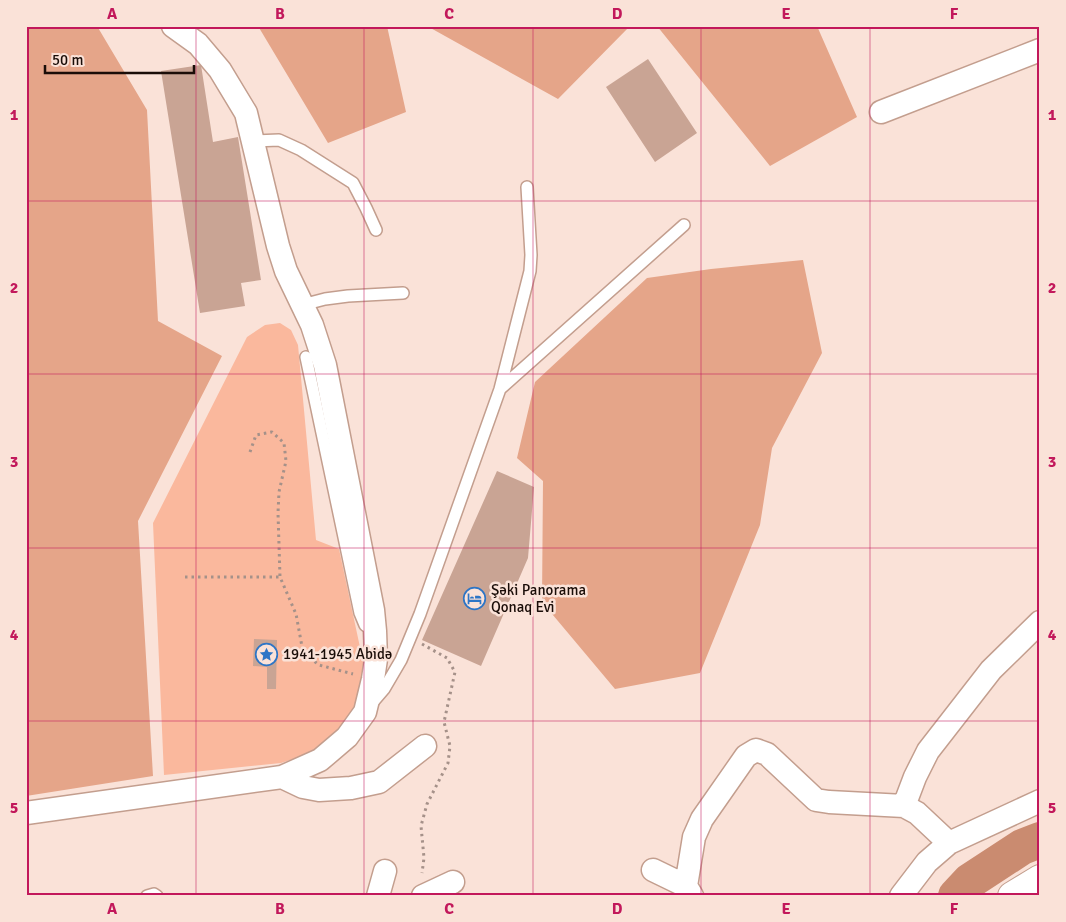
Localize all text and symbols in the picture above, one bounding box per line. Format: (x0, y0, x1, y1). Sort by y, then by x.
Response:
text: A (107, 4, 118, 24)
text: B (275, 4, 285, 24)
text: C (444, 4, 454, 24)
text: D (612, 4, 623, 24)
text: E (781, 4, 791, 24)
text: F (950, 4, 959, 24)
scale bar (45, 42, 194, 74)
text: 50 m (52, 51, 83, 69)
text: 1 (10, 105, 19, 125)
text: 1 (1048, 105, 1057, 125)
text: 2 (10, 278, 18, 298)
text: 2 (1048, 278, 1056, 298)
text: 3 (10, 452, 18, 472)
text: 3 (1048, 452, 1056, 472)
place label: Şəki Panorama Qonaq Evi (491, 581, 586, 616)
hotel icon: Şəki Panorama Qonaq Evi (463, 587, 487, 611)
text: 4 (10, 625, 19, 645)
text: 4 (1048, 625, 1057, 645)
place icon: 1941-1945 Abidə (255, 642, 279, 666)
place label: 1941-1945 Abidə (283, 645, 392, 663)
text: 5 (10, 798, 18, 818)
text: 5 (1048, 798, 1056, 818)
text: A (107, 899, 118, 919)
text: B (275, 899, 285, 919)
text: C (444, 899, 454, 919)
text: D (612, 899, 623, 919)
text: E (781, 899, 791, 919)
text: F (950, 899, 959, 919)

